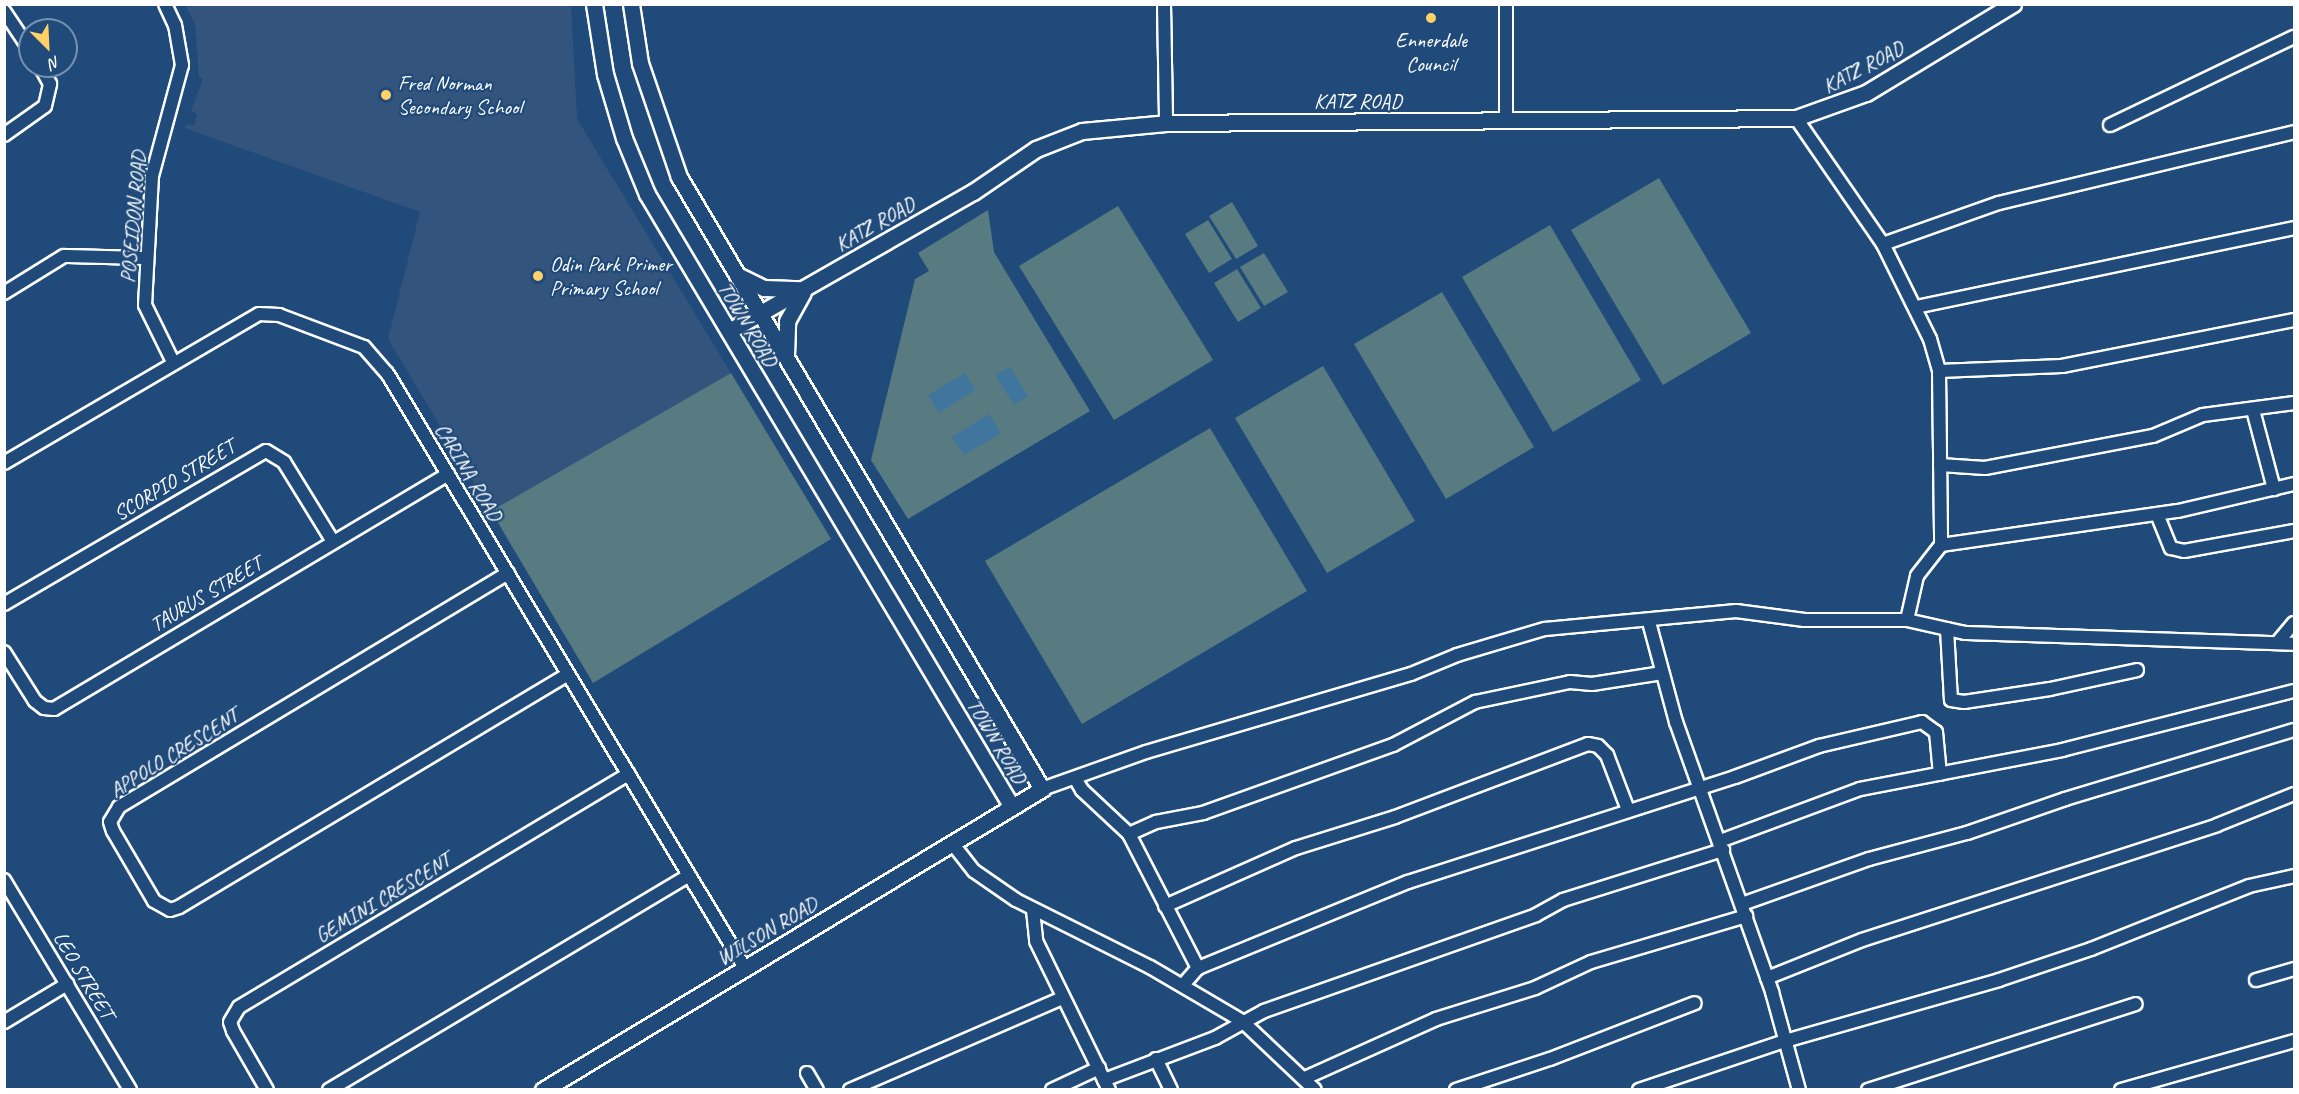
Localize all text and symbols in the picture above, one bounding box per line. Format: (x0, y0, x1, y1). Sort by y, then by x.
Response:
marker: Ennerdale Council (1424, 11, 1438, 25)
north arrow (18, 18, 78, 78)
place label: Ennerdale Council (1395, 27, 1467, 77)
street label: KATZ ROAD (1818, 35, 1908, 99)
text: N (46, 51, 63, 74)
place label: Fred Norman Secondary School (398, 70, 521, 120)
marker: Fred Norman Secondary School (379, 88, 393, 102)
street label: KATZ ROAD (1314, 88, 1402, 114)
street label: POSEIDON ROAD (115, 149, 151, 285)
street label: KATZ ROAD (830, 191, 920, 257)
place label: Odin Park Primer Primary School (550, 251, 674, 301)
marker: Odin Park Primer Primary School (531, 269, 545, 283)
street label: TOWN ROAD (713, 276, 783, 372)
street label: CARINA ROAD (430, 418, 508, 526)
street label: SCORPIO STREET (109, 434, 239, 526)
street label: TAURUS STREET (145, 551, 267, 637)
street label: TOWN ROAD (962, 693, 1032, 789)
street label: APPOLO CRESCENT (105, 703, 243, 803)
street label: GEMINI CRESCENT (311, 848, 455, 948)
street label: WILSON ROAD (712, 891, 822, 971)
street label: LEO STREET (48, 927, 120, 1023)

